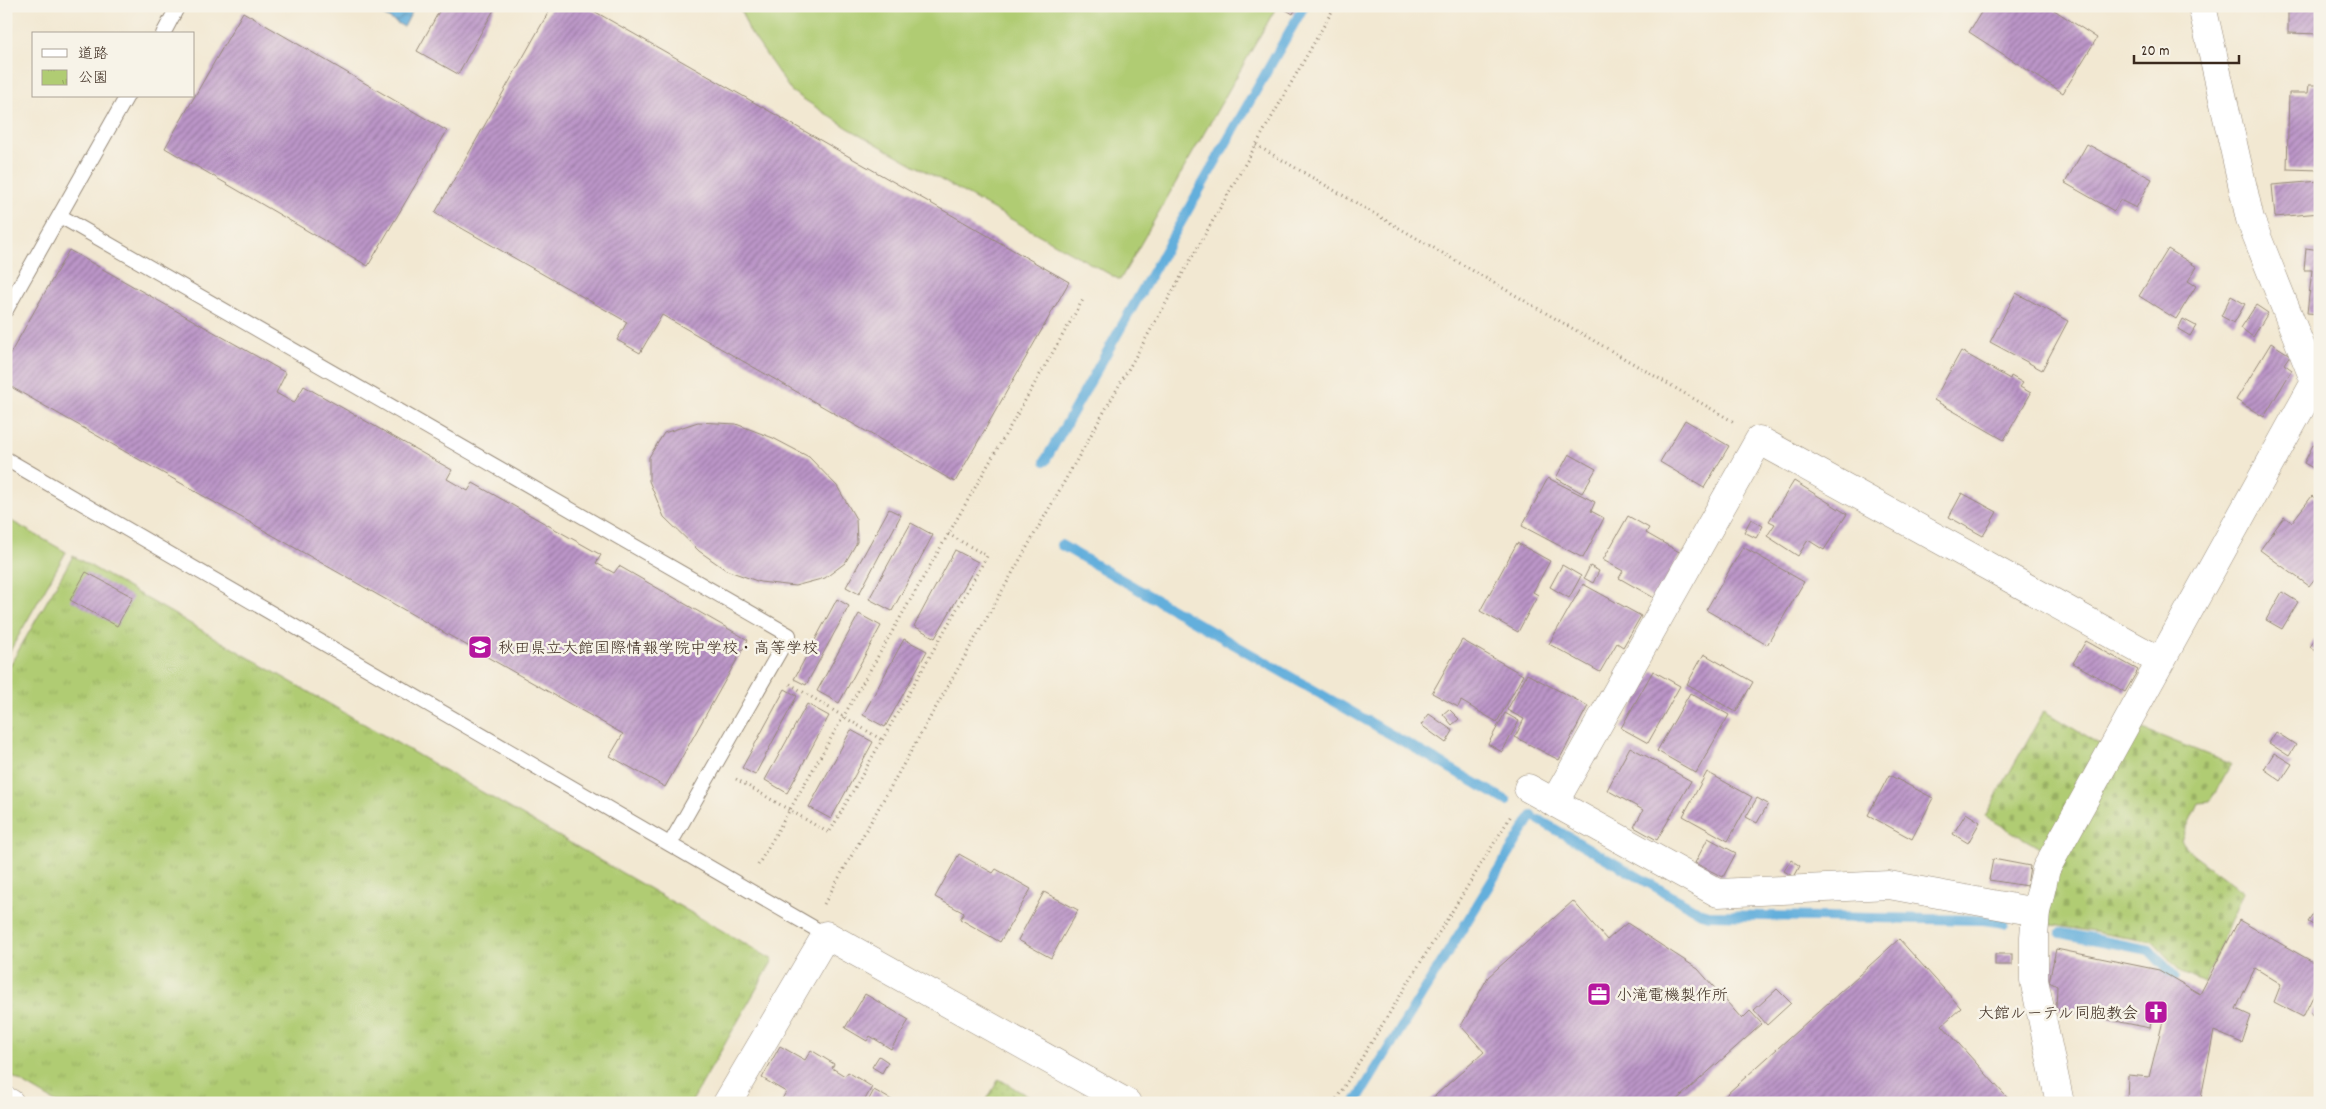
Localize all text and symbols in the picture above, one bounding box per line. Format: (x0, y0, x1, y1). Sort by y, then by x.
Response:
legend (32, 32, 195, 98)
scale bar (2134, 32, 2238, 64)
text: 20 m (2141, 41, 2169, 63)
text: 道路 (78, 44, 108, 66)
text: 公園 (78, 68, 108, 90)
school or university icon: 秋田県立大館国際情報学院中学校・高等学校 (467, 634, 493, 660)
place label: 秋田県立大館国際情報学院中学校・高等学校 (498, 638, 818, 661)
office icon: 小滝電機製作所 (1586, 981, 1612, 1007)
place label: 小滝電機製作所 (1616, 985, 1728, 1008)
church icon: 大館ルーテル同胞教会 (2143, 999, 2169, 1025)
place label: 大館ルーテル同胞教会 (1978, 1003, 2138, 1026)

